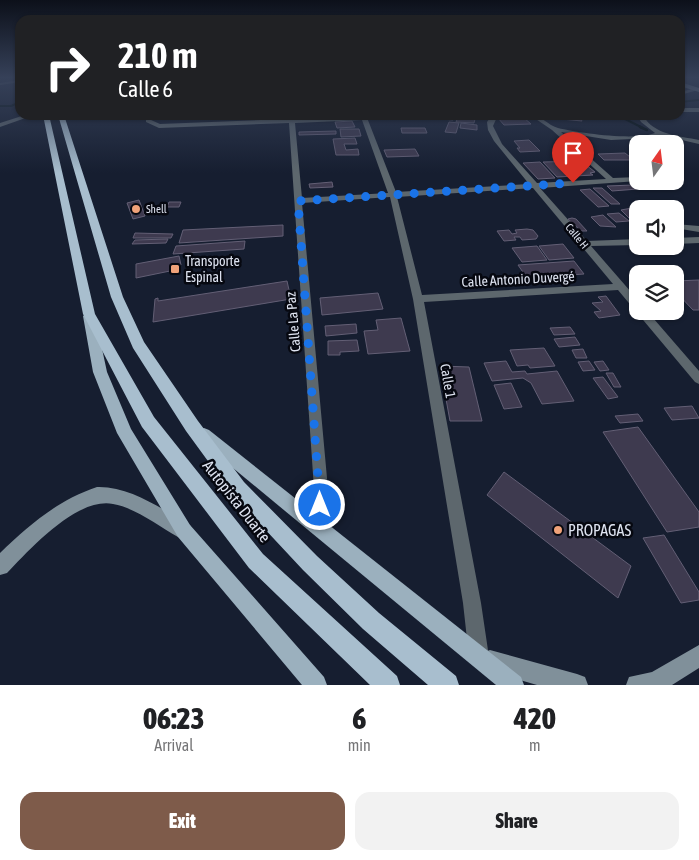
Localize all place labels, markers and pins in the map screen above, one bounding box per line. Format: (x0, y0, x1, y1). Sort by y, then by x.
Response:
pin (552, 132, 594, 183)
marker: Shell (130, 203, 142, 215)
place label: Shell (146, 203, 167, 215)
place label: Transporte Espinal (185, 253, 240, 285)
marker: Transporte Espinal (169, 263, 181, 275)
place label: PROPAGAS (568, 521, 631, 539)
marker: PROPAGAS (552, 524, 564, 536)

